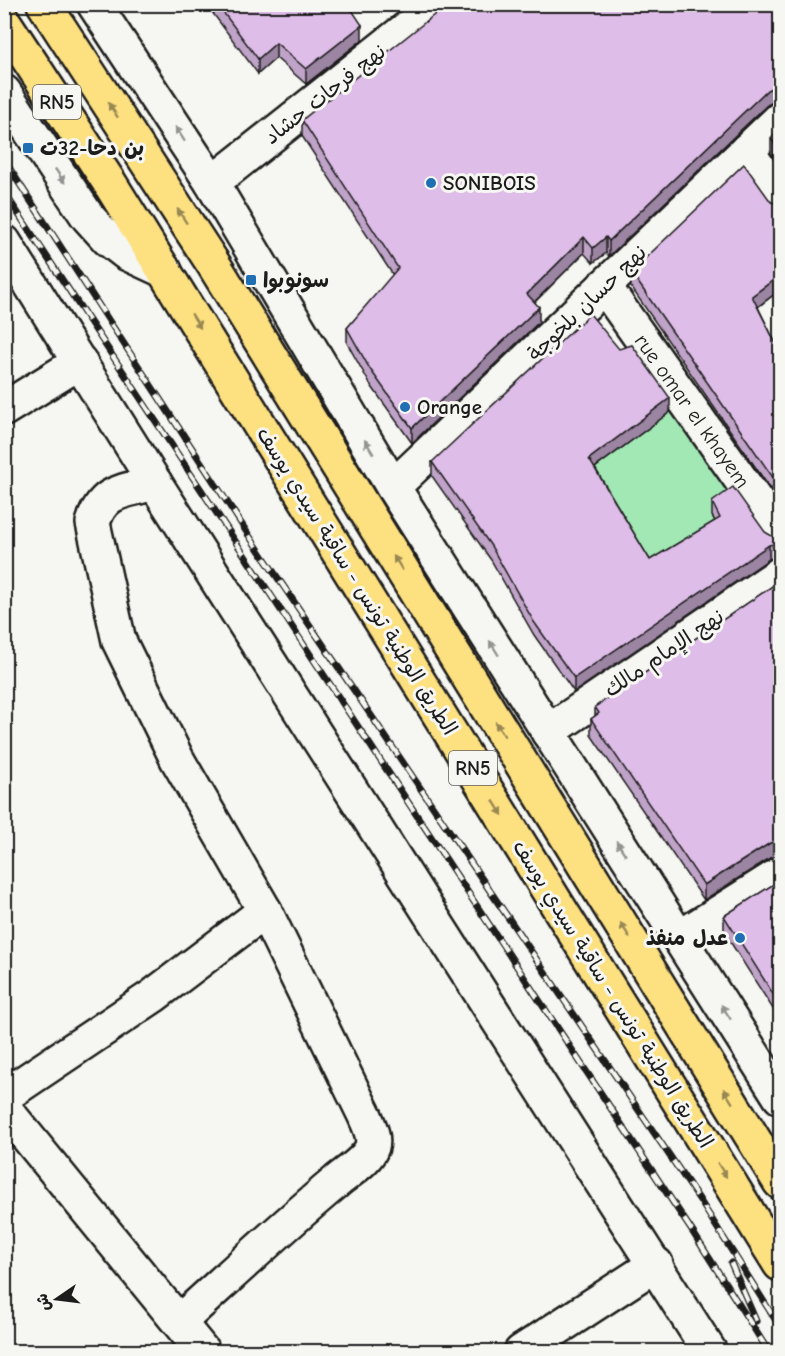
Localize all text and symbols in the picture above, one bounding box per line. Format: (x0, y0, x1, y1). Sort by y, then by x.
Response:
street label: نهج فرحات حشاد (260, 39, 392, 150)
road number: RN5 (33, 85, 81, 119)
one-way arrow (108, 102, 119, 118)
one-way arrow (174, 127, 186, 143)
place label: بن دحا-32ت (40, 136, 144, 161)
marker: بن دحا-32ت (21, 141, 35, 155)
one-way arrow (54, 167, 66, 183)
place label: SONIBOIS (443, 171, 536, 195)
marker: SONIBOIS (424, 176, 438, 190)
one-way arrow (177, 208, 188, 224)
street label: نهج حسان بلخوجة (523, 240, 653, 367)
place label: سونوبوا (263, 268, 329, 294)
marker: سونوبوا (244, 273, 258, 287)
one-way arrow (190, 313, 201, 329)
street label: rue omar el khayem (630, 329, 755, 492)
place label: Orange (417, 395, 482, 419)
marker: Orange (398, 400, 412, 414)
street label: الطريق الوطنية تونس - ساقية سيدي يوسف (249, 423, 462, 741)
one-way arrow (364, 438, 374, 455)
one-way arrow (392, 555, 403, 571)
street label: نهج الإمام مالك (600, 604, 731, 705)
one-way arrow (489, 640, 500, 656)
one-way arrow (495, 721, 506, 737)
road number: RN5 (449, 751, 497, 785)
one-way arrow (492, 800, 503, 816)
street label: الطريق الوطنية تونس - ساقية سيدي يوسف (505, 836, 718, 1154)
one-way arrow (616, 840, 627, 856)
one-way arrow (620, 922, 631, 938)
place label: عدل منفذ (646, 926, 728, 950)
marker: عدل منفذ (733, 931, 747, 945)
one-way arrow (721, 1004, 732, 1020)
one-way arrow (722, 1088, 733, 1104)
one-way arrow (717, 1162, 728, 1178)
north arrow (27, 1269, 87, 1329)
text: ش (33, 1292, 54, 1313)

